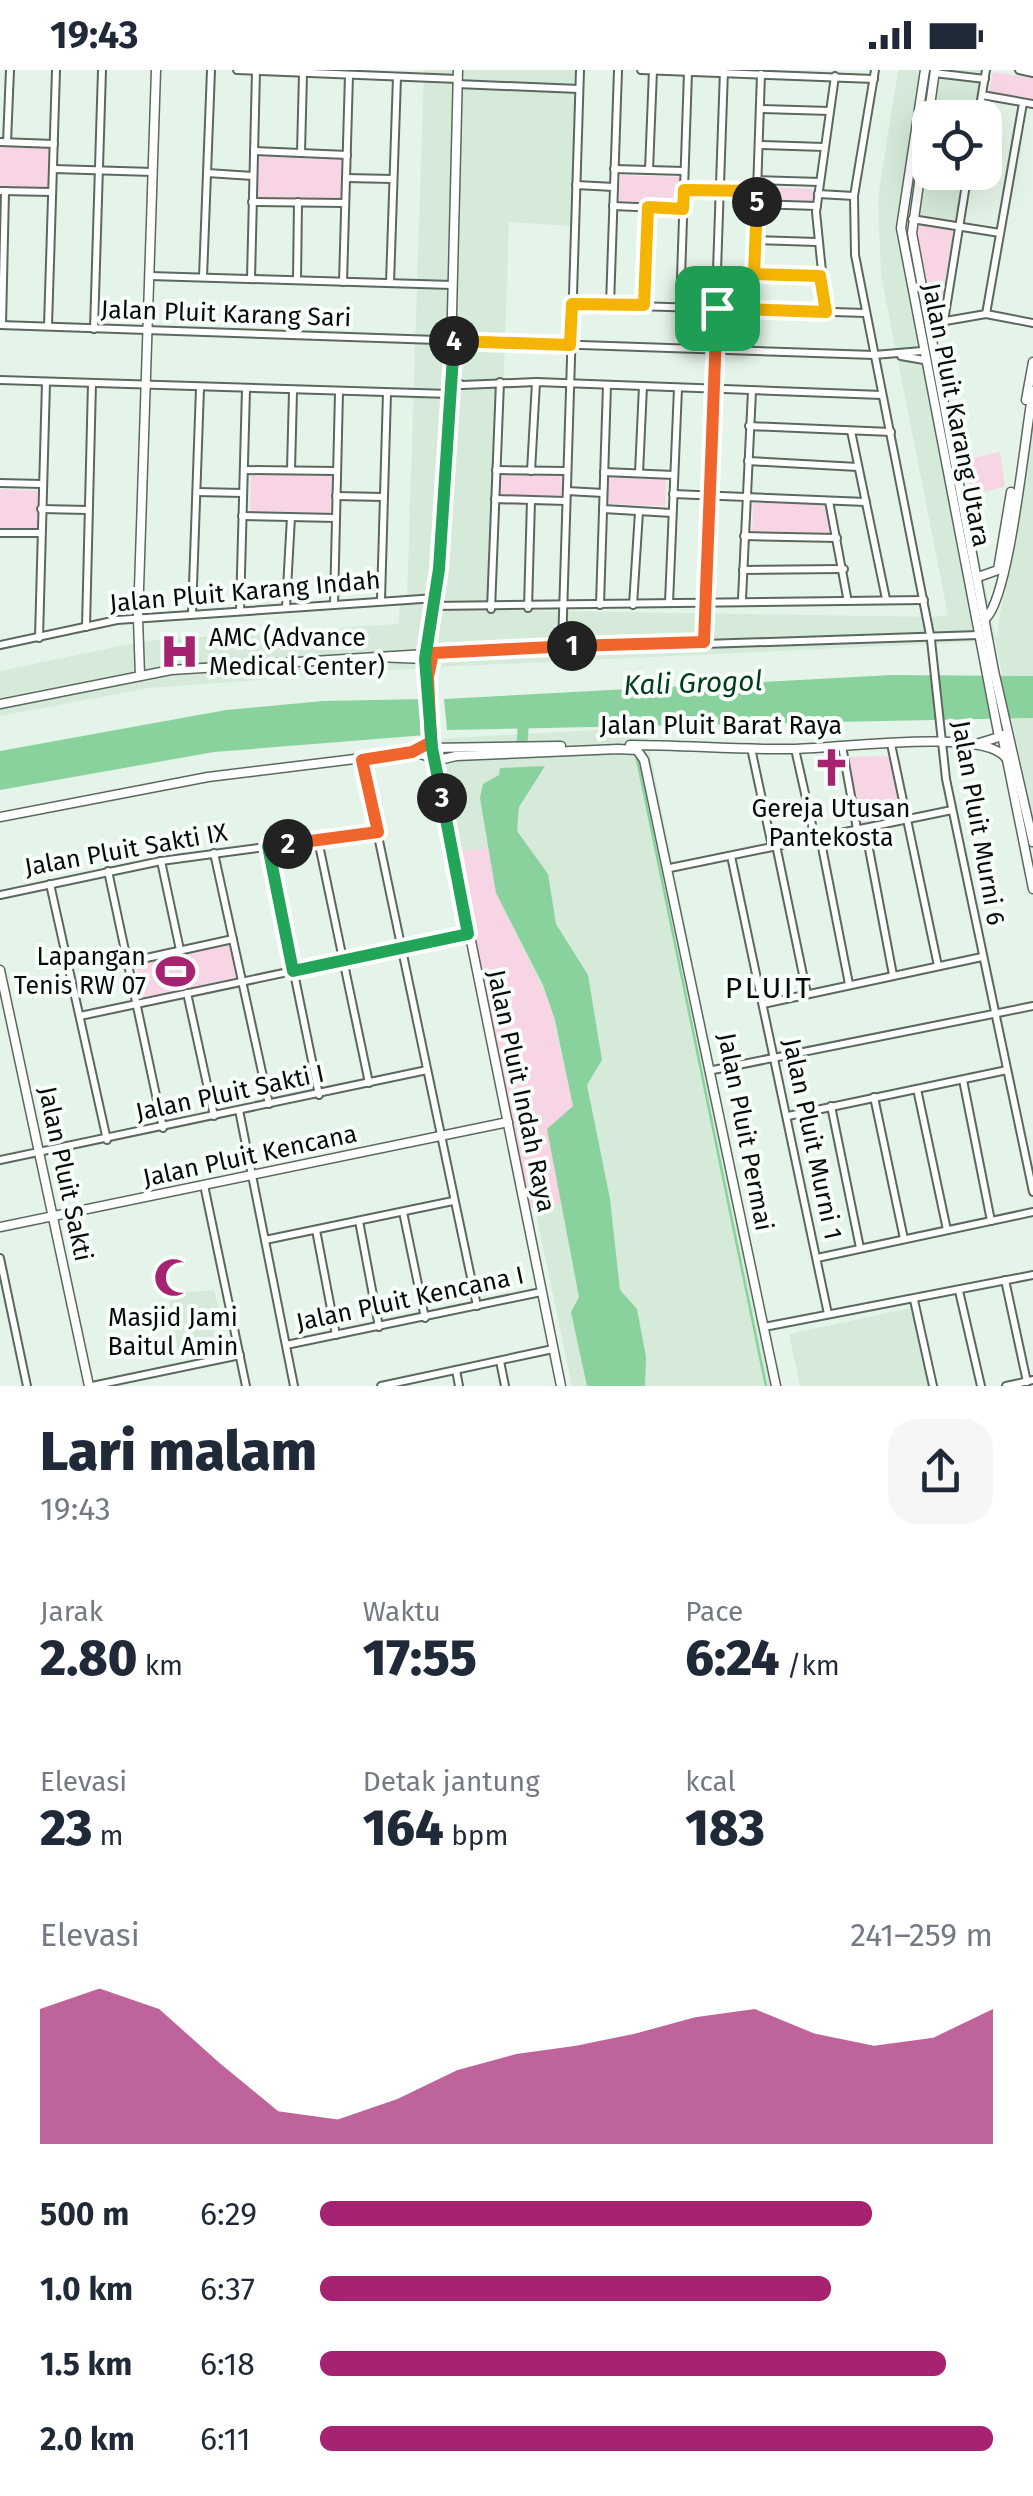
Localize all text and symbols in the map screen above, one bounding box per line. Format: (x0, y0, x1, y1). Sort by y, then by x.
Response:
text: 19:43 (50, 12, 138, 58)
map controls (912, 100, 1002, 190)
button: locate (912, 100, 1002, 190)
pin: 5 (732, 177, 782, 227)
text: 5 (749, 185, 765, 218)
pin (675, 266, 760, 351)
icon: arrive (690, 281, 745, 336)
street label: Jalan Pluit Karang Utara (916, 281, 996, 549)
street label: Jalan Pluit Karang Sari (100, 295, 352, 333)
pin: 4 (429, 316, 479, 366)
text: 4 (446, 324, 462, 357)
street label: Jalan Pluit Karang Indah (108, 565, 382, 619)
pin: 1 (547, 621, 597, 671)
place label: AMC (Advance Medical Center) (209, 623, 385, 682)
text: 1 (566, 629, 579, 662)
hospital icon: AMC (Advance Medical Center) (158, 631, 200, 673)
water label: Kali Grogol (623, 664, 763, 702)
street label: Jalan Pluit Barat Raya (600, 711, 842, 741)
street label: Jalan Pluit Murni 6 (945, 718, 1011, 928)
church icon: Gereja Utusan Pantekosta (810, 747, 852, 789)
pin: 3 (417, 773, 467, 823)
text: 3 (435, 781, 449, 814)
place label: Gereja Utusan Pantekosta (752, 794, 910, 853)
street label: Jalan Pluit Sakti IX (22, 817, 230, 883)
pin: 2 (263, 819, 313, 869)
text: 2 (281, 827, 295, 860)
place label: Lapangan Tenis RW 07 (14, 942, 146, 1001)
sports icon: Lapangan Tenis RW 07 (155, 950, 197, 992)
street label: Jalan Pluit Indah Raya (481, 967, 561, 1215)
district label: PLUIT (725, 970, 813, 1006)
street label: Jalan Pluit Permai (711, 1030, 779, 1234)
street label: Jalan Pluit Murni 1 (776, 1036, 848, 1242)
street label: Jalan Pluit Sakti I (133, 1058, 327, 1128)
street label: Jalan Pluit Sakti (32, 1084, 98, 1264)
street label: Jalan Pluit Kencana (140, 1119, 360, 1193)
mosque icon: Masjid Jami Baitul Amin (152, 1256, 194, 1298)
street label: Jalan Pluit Kencana I (293, 1260, 527, 1338)
place label: Masjid Jami Baitul Amin (108, 1303, 238, 1362)
text: Lari malam (40, 1419, 317, 1485)
button: share (888, 1419, 993, 1524)
text: 19:43 (40, 1490, 111, 1528)
text: Jarak (40, 1595, 103, 1628)
text: Waktu (363, 1595, 441, 1628)
text: Pace (685, 1595, 743, 1628)
text: 2.80 (40, 1628, 137, 1688)
text: 17:55 (363, 1628, 477, 1688)
text: 6:24 (685, 1628, 779, 1688)
text: km (137, 1649, 183, 1682)
text: /km (779, 1649, 840, 1682)
text: Elevasi (40, 1765, 127, 1798)
text: Detak jantung (363, 1765, 540, 1798)
text: kcal (685, 1765, 736, 1798)
text: 23 (40, 1798, 92, 1858)
text: 164 (363, 1798, 444, 1858)
text: 183 (685, 1798, 765, 1858)
text: m (92, 1819, 124, 1852)
text: bpm (444, 1819, 508, 1852)
text: Elevasi (40, 1916, 140, 1954)
text: 241–259 m (850, 1916, 993, 1954)
text: 500 m (40, 2195, 129, 2233)
text: 6:29 (200, 2195, 257, 2233)
text: 1.0 km (40, 2270, 133, 2308)
text: 6:37 (200, 2270, 255, 2308)
text: 1.5 km (40, 2345, 132, 2383)
text: 6:18 (200, 2345, 255, 2383)
text: 2.0 km (40, 2420, 135, 2458)
text: 6:11 (200, 2420, 251, 2458)

